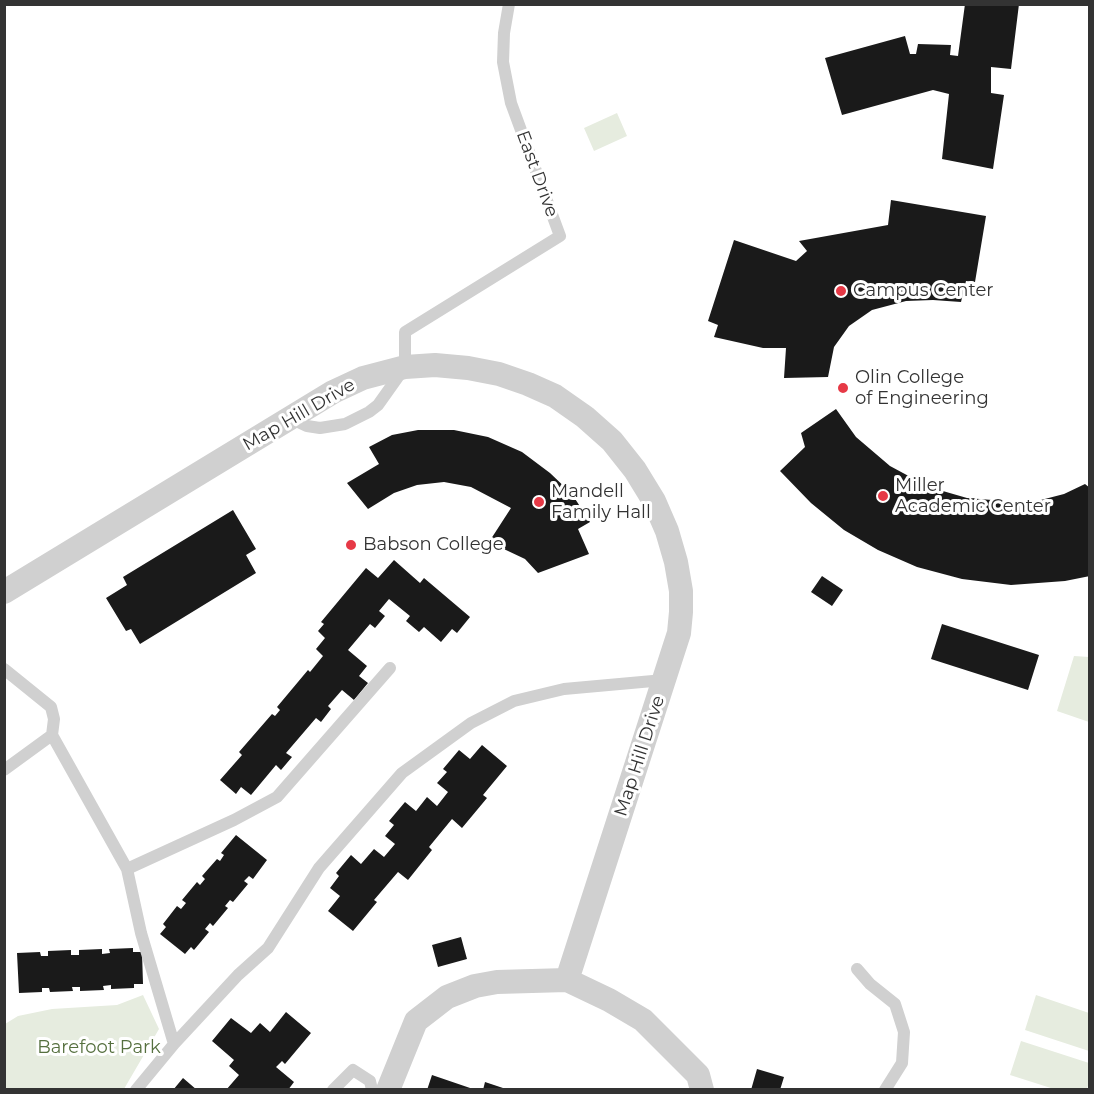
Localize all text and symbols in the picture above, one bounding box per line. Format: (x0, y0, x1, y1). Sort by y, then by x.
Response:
street label: East Drive (511, 128, 563, 220)
place label: Campus Center (853, 280, 994, 302)
marker: Campus Center (834, 284, 848, 298)
place label: Olin College of Engineering (855, 367, 989, 410)
street label: Map Hill Drive (239, 374, 359, 456)
marker: Olin College of Engineering (836, 381, 850, 395)
place label: Miller Academic Center (895, 475, 1051, 518)
place label: Mandell Family Hall (551, 481, 651, 524)
marker: Miller Academic Center (876, 489, 890, 503)
marker: Mandell Family Hall (532, 495, 546, 509)
place label: Babson College (363, 534, 504, 556)
marker: Babson College (344, 538, 358, 552)
street label: Map Hill Drive (610, 693, 670, 819)
park label: Barefoot Park (37, 1037, 161, 1059)

